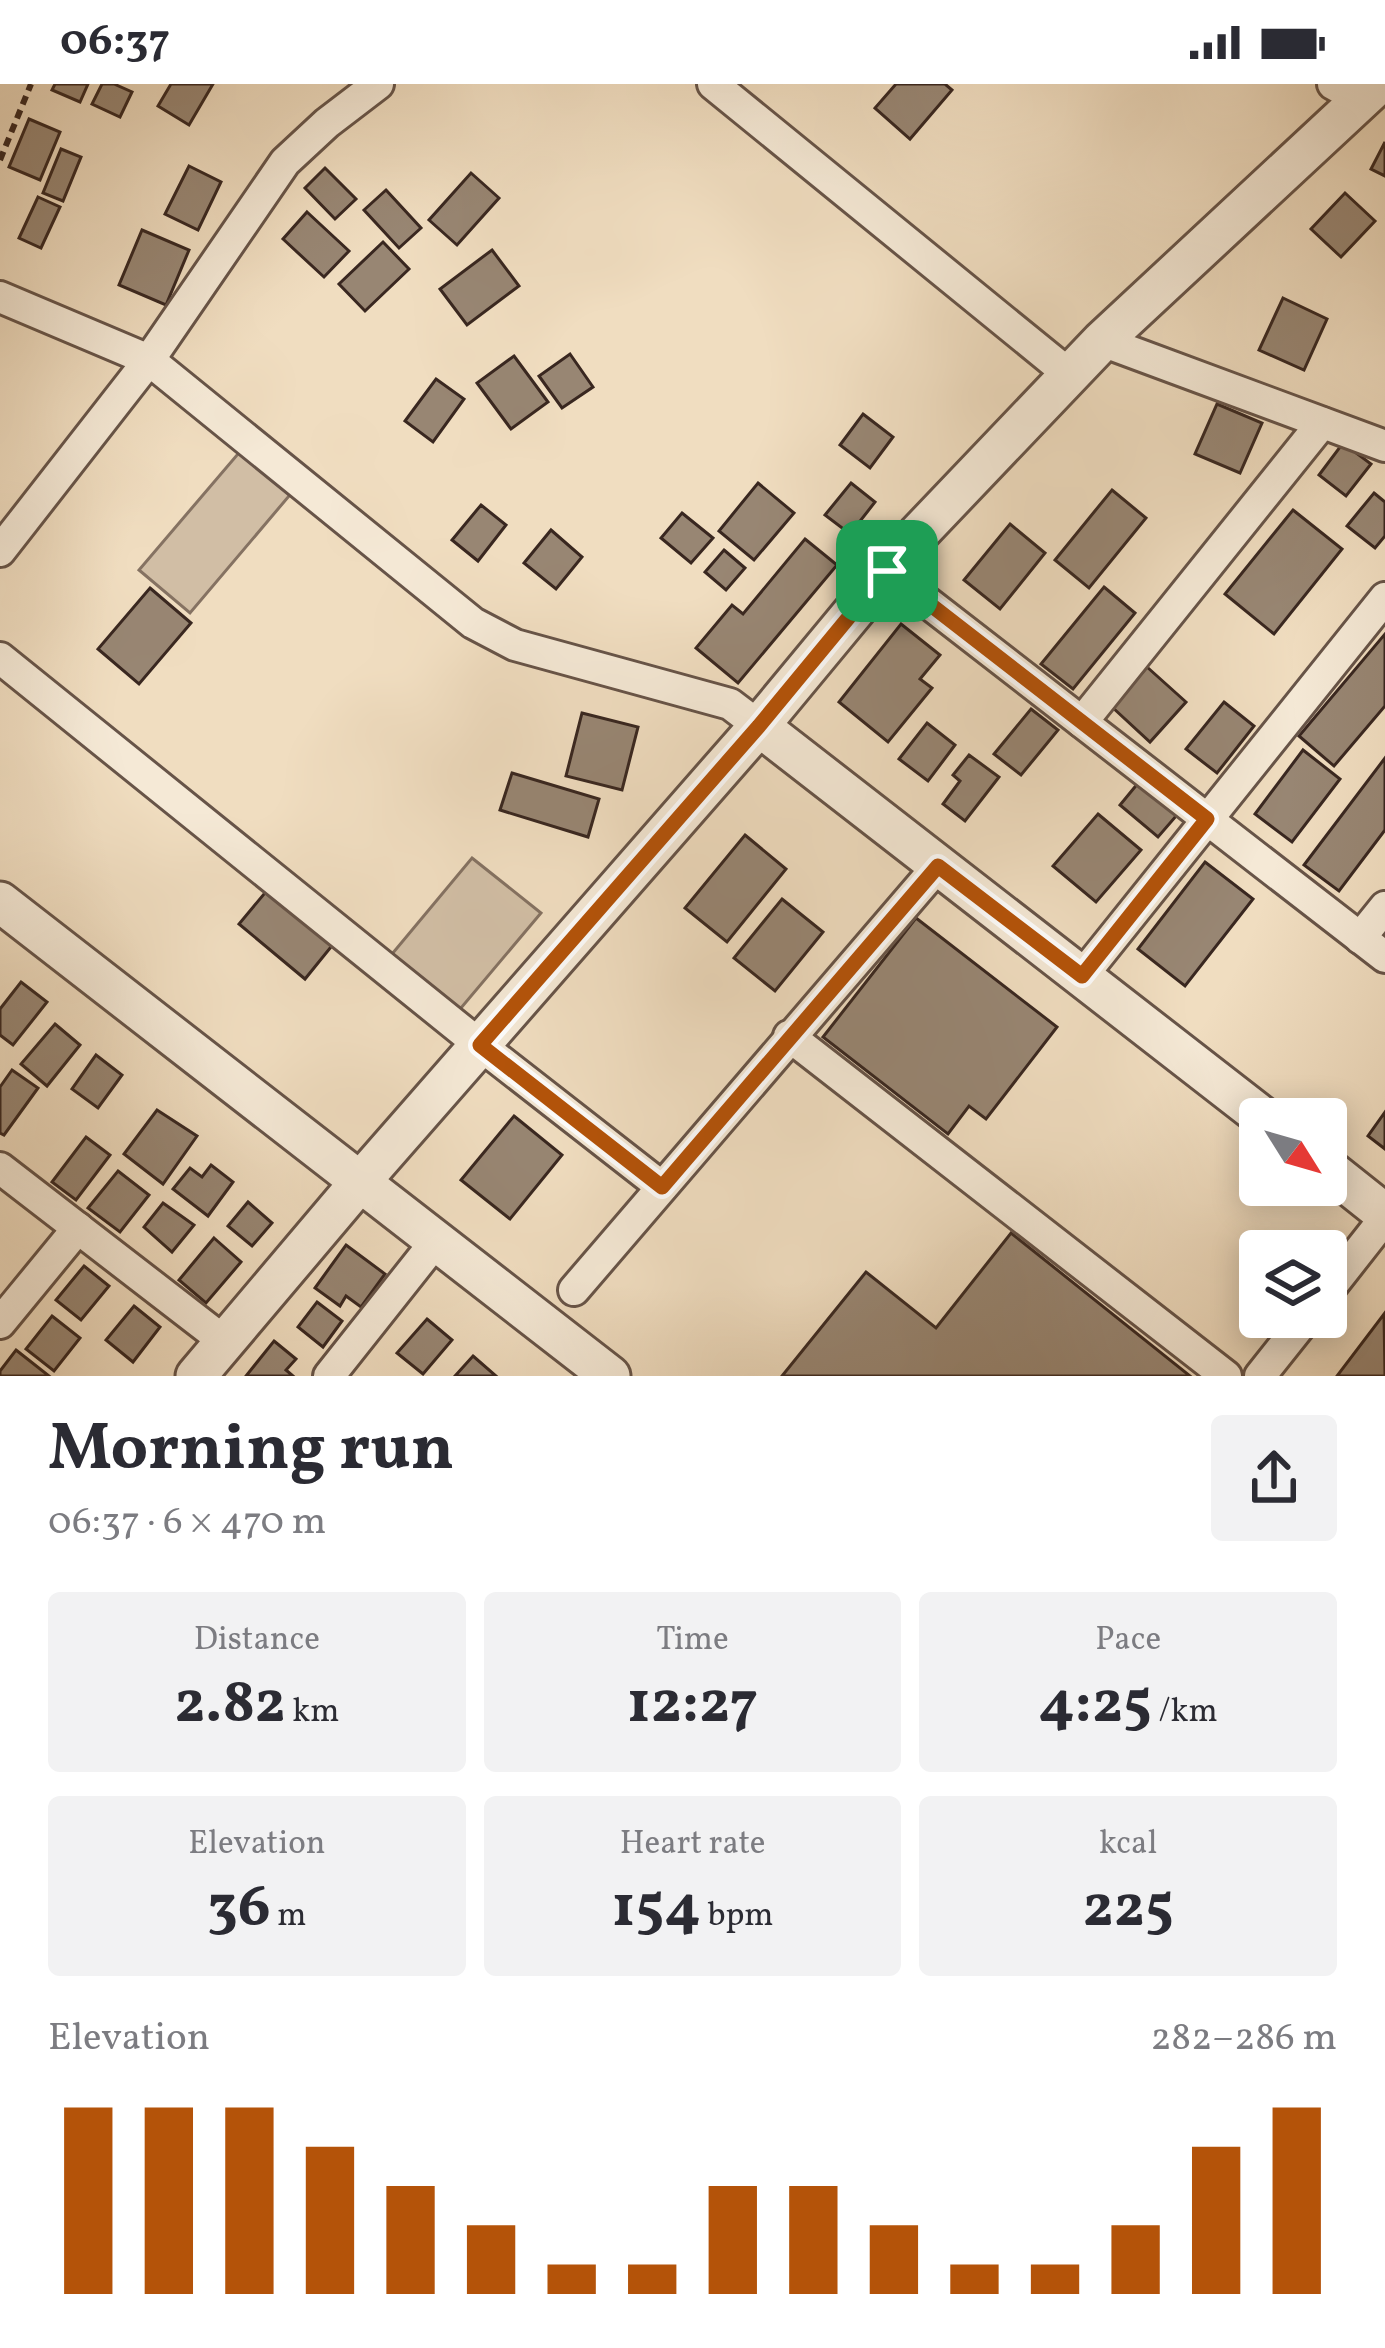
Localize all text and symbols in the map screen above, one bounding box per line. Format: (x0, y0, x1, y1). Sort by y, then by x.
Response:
text: 06:37 (60, 11, 170, 74)
pin (836, 520, 938, 622)
icon: arrive (854, 538, 920, 604)
north arrow (1239, 1098, 1347, 1206)
map controls (1239, 1098, 1347, 1338)
button: layers (1239, 1230, 1347, 1338)
text: Morning run (48, 1405, 454, 1497)
button: share (1211, 1415, 1337, 1541)
text: 06:37 · 6 × 470 m (48, 1496, 326, 1550)
text: Distance (194, 1618, 320, 1664)
text: Time (656, 1618, 729, 1664)
text: Pace (1095, 1618, 1161, 1664)
text: 2.82 (174, 1664, 286, 1747)
text: 12:27 (627, 1664, 758, 1747)
text: 4:25 (1039, 1664, 1152, 1747)
text: km (286, 1690, 339, 1736)
text: /km (1152, 1690, 1218, 1736)
text: Elevation (188, 1822, 325, 1868)
text: Heart rate (620, 1822, 765, 1868)
text: kcal (1099, 1822, 1157, 1868)
text: 36 (207, 1868, 271, 1951)
text: 154 (611, 1868, 701, 1951)
text: 225 (1083, 1868, 1174, 1951)
text: m (271, 1894, 307, 1940)
text: bpm (701, 1894, 774, 1940)
text: Elevation (48, 2012, 210, 2066)
text: 282–286 m (1150, 2012, 1337, 2066)

